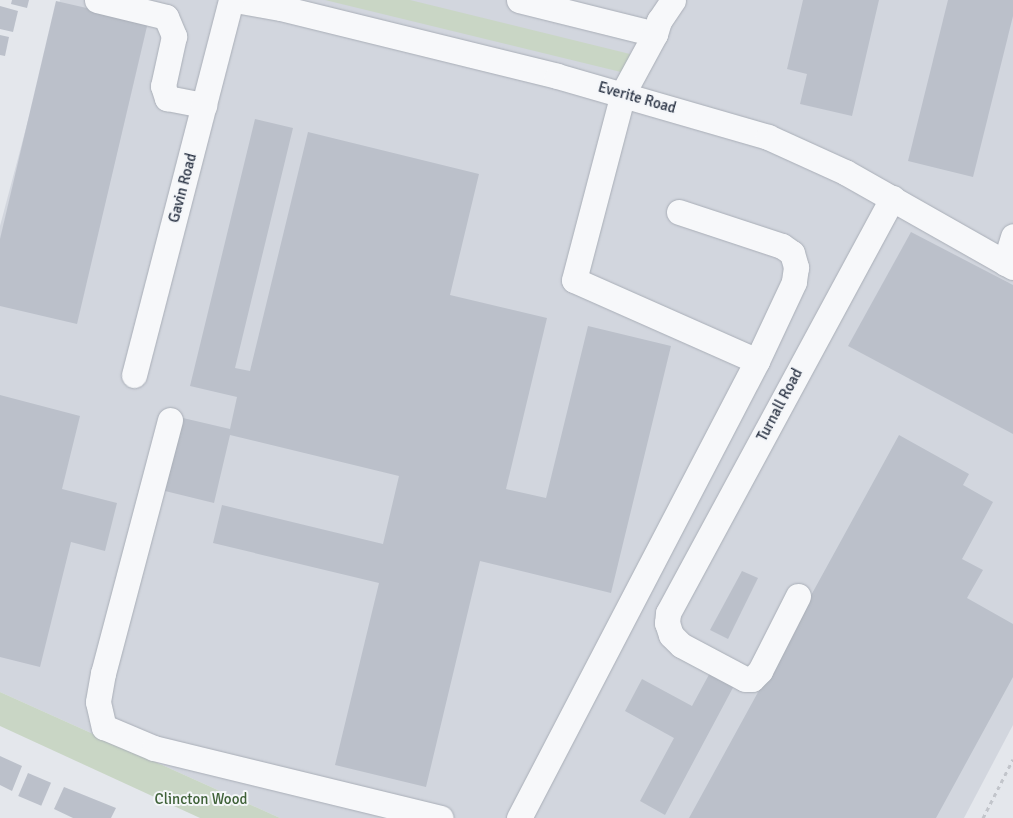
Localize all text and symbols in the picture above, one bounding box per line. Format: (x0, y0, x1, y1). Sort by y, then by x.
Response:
street label: Everite Road (596, 78, 678, 118)
street label: Gavin Road (165, 151, 201, 225)
street label: Turnall Road (753, 366, 807, 444)
park label: Clincton Wood (155, 791, 247, 809)

